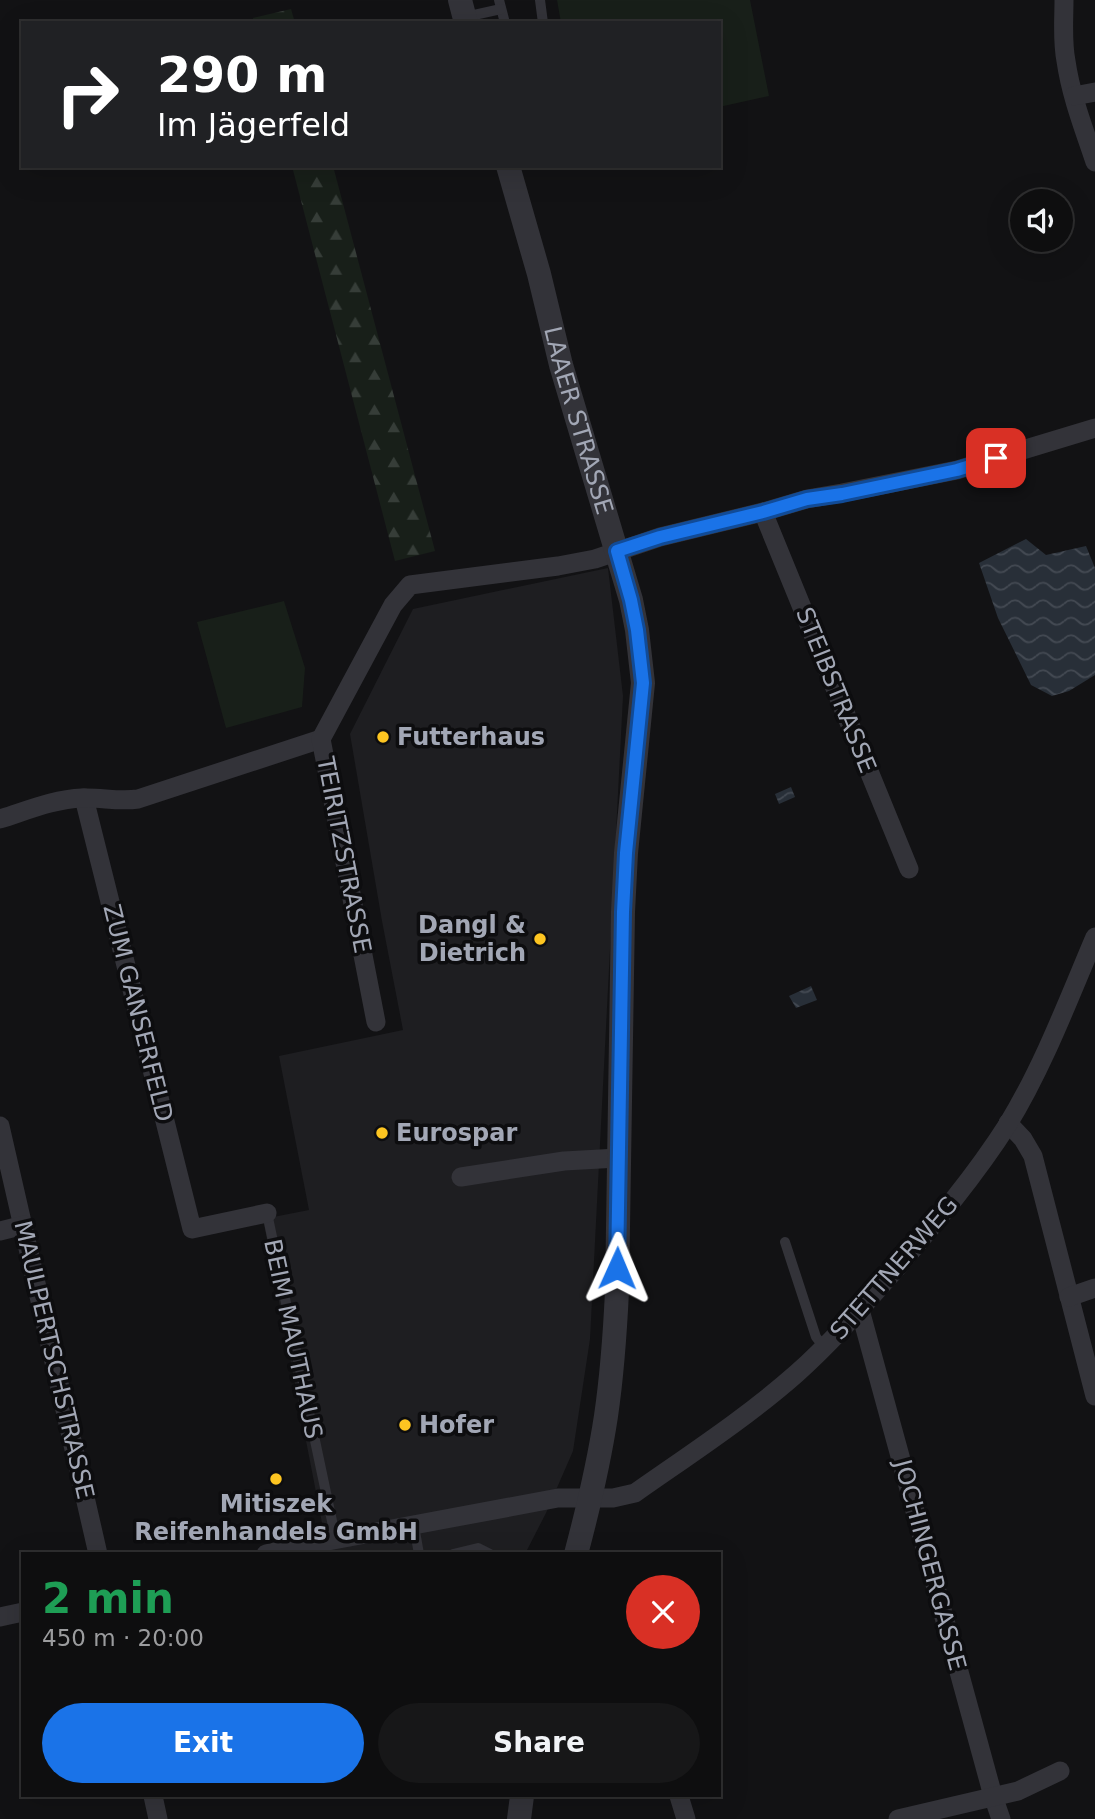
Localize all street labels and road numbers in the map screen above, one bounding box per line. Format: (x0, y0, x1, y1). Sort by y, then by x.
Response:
street label: LAAER STRASSE (538, 324, 619, 518)
street label: STEIBSTRASSE (790, 603, 882, 777)
street label: TEIRITZSTRASSE (311, 753, 377, 956)
street label: ZUM GANSERFELD (97, 901, 179, 1125)
street label: STETTNERWEG (824, 1191, 964, 1345)
street label: MAULPERTSCHSTRASSE (8, 1218, 100, 1502)
street label: BEIM MAUTHAUS (258, 1236, 328, 1442)
street label: JOCHINGERGASSE (888, 1455, 972, 1673)

